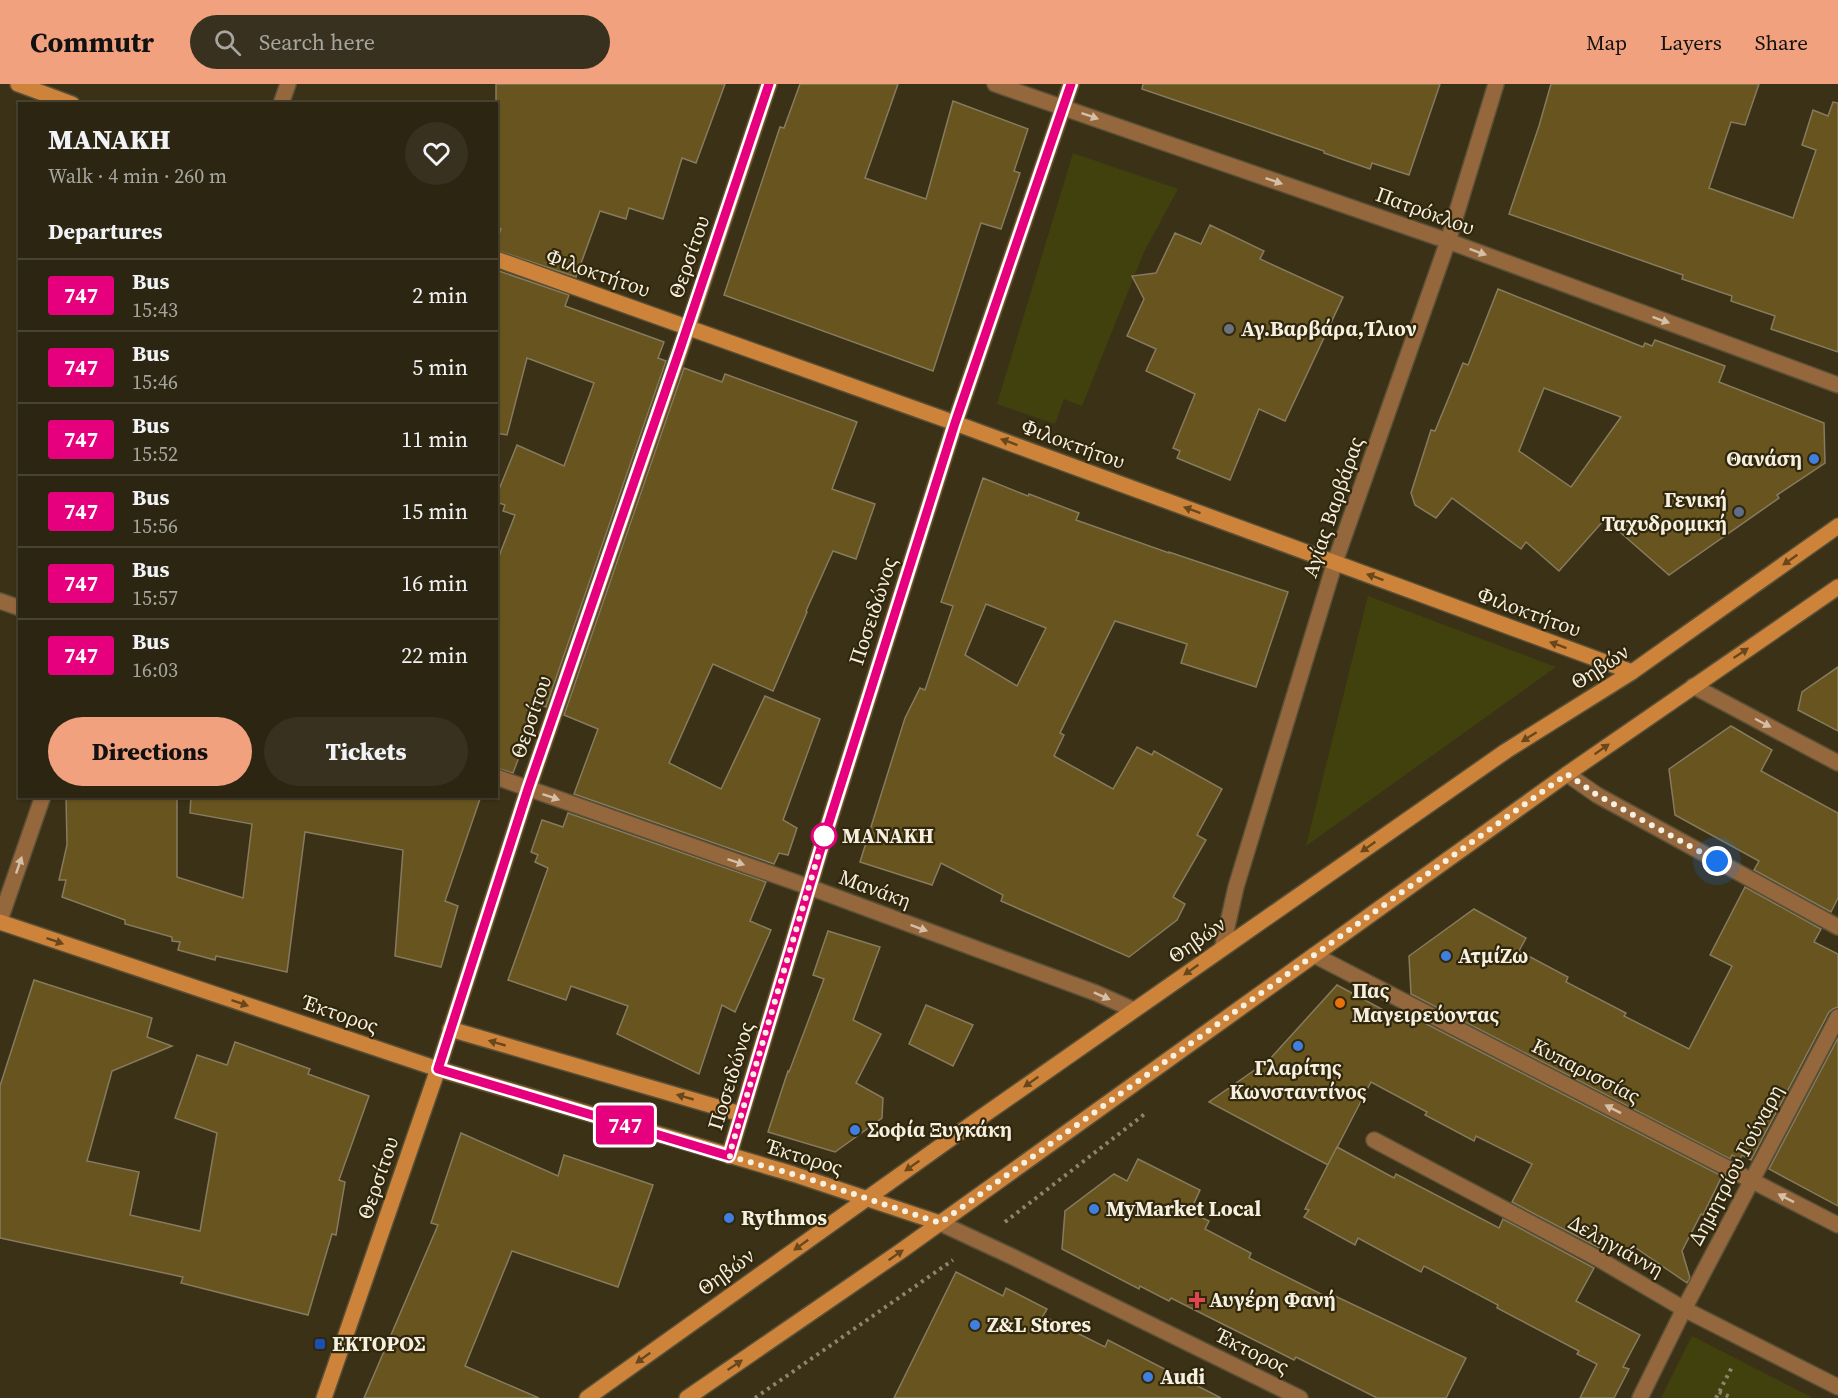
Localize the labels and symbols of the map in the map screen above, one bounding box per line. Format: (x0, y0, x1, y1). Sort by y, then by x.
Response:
one-way arrow (1081, 112, 1099, 122)
one-way arrow (1266, 176, 1284, 186)
street label: Πατρόκλου (1372, 179, 1479, 242)
street label: Θερσίτου (661, 212, 716, 302)
street label: Φιλοκτήτου (542, 241, 654, 304)
one-way arrow (1469, 248, 1487, 258)
place label: Αγ.Βαρβάρα,Ίλιον (1241, 314, 1417, 343)
one-way arrow (1652, 316, 1670, 325)
marker: Αγ.Βαρβάρα,Ίλιον (1222, 322, 1236, 336)
street label: Φιλοκτήτου (1017, 411, 1129, 476)
street label: Αγίας Βαρβάρας (1295, 432, 1370, 581)
one-way arrow (1000, 437, 1018, 447)
place label: Θανάση (1726, 444, 1802, 473)
marker: Θανάση (1807, 452, 1821, 466)
place label: Γενική Ταχυδρομική (1602, 485, 1727, 538)
one-way arrow (1183, 504, 1201, 514)
marker: Γενική Ταχυδρομική (1732, 505, 1746, 519)
street label: Ποσειδώνος (841, 553, 904, 669)
one-way arrow (1783, 554, 1799, 566)
one-way arrow (1366, 572, 1384, 581)
street label: Φιλοκτήτου (1473, 579, 1585, 644)
street label: Θηβών (1565, 637, 1635, 696)
one-way arrow (1548, 639, 1566, 649)
one-way arrow (1733, 648, 1749, 659)
street label: Θερσίτου (503, 672, 558, 762)
one-way arrow (1755, 719, 1772, 728)
one-way arrow (1521, 731, 1537, 742)
one-way arrow (1594, 743, 1610, 755)
one-way arrow (543, 793, 561, 803)
place label: ΜΑΝΑΚΗ (842, 821, 934, 850)
marker: ΜΑΝΑΚΗ (811, 823, 837, 849)
one-way arrow (1361, 841, 1377, 853)
your location (1702, 846, 1732, 876)
one-way arrow (15, 856, 25, 874)
one-way arrow (727, 857, 745, 867)
street label: Μανάκη (835, 862, 915, 915)
street label: Θηβών (1162, 909, 1231, 970)
one-way arrow (910, 923, 928, 933)
one-way arrow (47, 937, 65, 946)
place label: ΑτμίΖω (1458, 941, 1528, 970)
marker: ΑτμίΖω (1439, 949, 1453, 963)
one-way arrow (1183, 964, 1199, 976)
place label: Πας Μαγειρεύοντας (1352, 976, 1499, 1029)
street label: Έκτορος (297, 987, 383, 1040)
one-way arrow (1093, 991, 1111, 1001)
marker: Πας Μαγειρεύοντας (1333, 996, 1347, 1010)
one-way arrow (231, 999, 249, 1008)
street label: Ποσειδώνος (700, 1018, 761, 1134)
street label: Κυπαρισσίας (1527, 1031, 1645, 1110)
one-way arrow (488, 1038, 506, 1047)
marker: Γλαρίτης Κωνσταντίνος (1291, 1039, 1305, 1053)
place label: Γλαρίτης Κωνσταντίνος (1229, 1053, 1367, 1106)
one-way arrow (1023, 1076, 1039, 1087)
street label: Δημητρίου Γούναρη (1681, 1079, 1790, 1250)
one-way arrow (676, 1092, 694, 1101)
one-way arrow (1604, 1104, 1621, 1114)
line badge: 747 (590, 1106, 660, 1144)
place label: Σοφία Ξυγκάκη (867, 1115, 1012, 1144)
marker: Σοφία Ξυγκάκη (848, 1123, 862, 1137)
street label: Έκτορος (761, 1131, 846, 1182)
street label: Θερσίτου (350, 1133, 405, 1223)
one-way arrow (904, 1159, 920, 1171)
place label: MyMarket Local (1106, 1194, 1262, 1223)
one-way arrow (1777, 1194, 1795, 1204)
marker: MyMarket Local (1087, 1202, 1101, 1216)
place label: Rythmos (741, 1203, 827, 1232)
street label: Δεληγιάννη (1563, 1207, 1669, 1284)
marker: Rythmos (722, 1211, 736, 1225)
one-way arrow (794, 1239, 810, 1251)
street label: Θηβών (691, 1241, 760, 1302)
one-way arrow (889, 1249, 904, 1261)
place label: Αυγέρη Φανή (1209, 1285, 1336, 1314)
marker: Αυγέρη Φανή (1190, 1293, 1204, 1307)
place label: Z&L Stores (987, 1310, 1091, 1339)
marker: Z&L Stores (968, 1318, 982, 1332)
street label: Έκτορος (1209, 1320, 1294, 1381)
place label: ΕΚΤΟΡΟΣ (332, 1329, 426, 1358)
marker: ΕΚΤΟΡΟΣ (313, 1337, 327, 1351)
one-way arrow (635, 1352, 651, 1364)
one-way arrow (727, 1360, 743, 1371)
place label: Audi (1160, 1362, 1206, 1391)
marker: Audi (1141, 1370, 1155, 1384)

